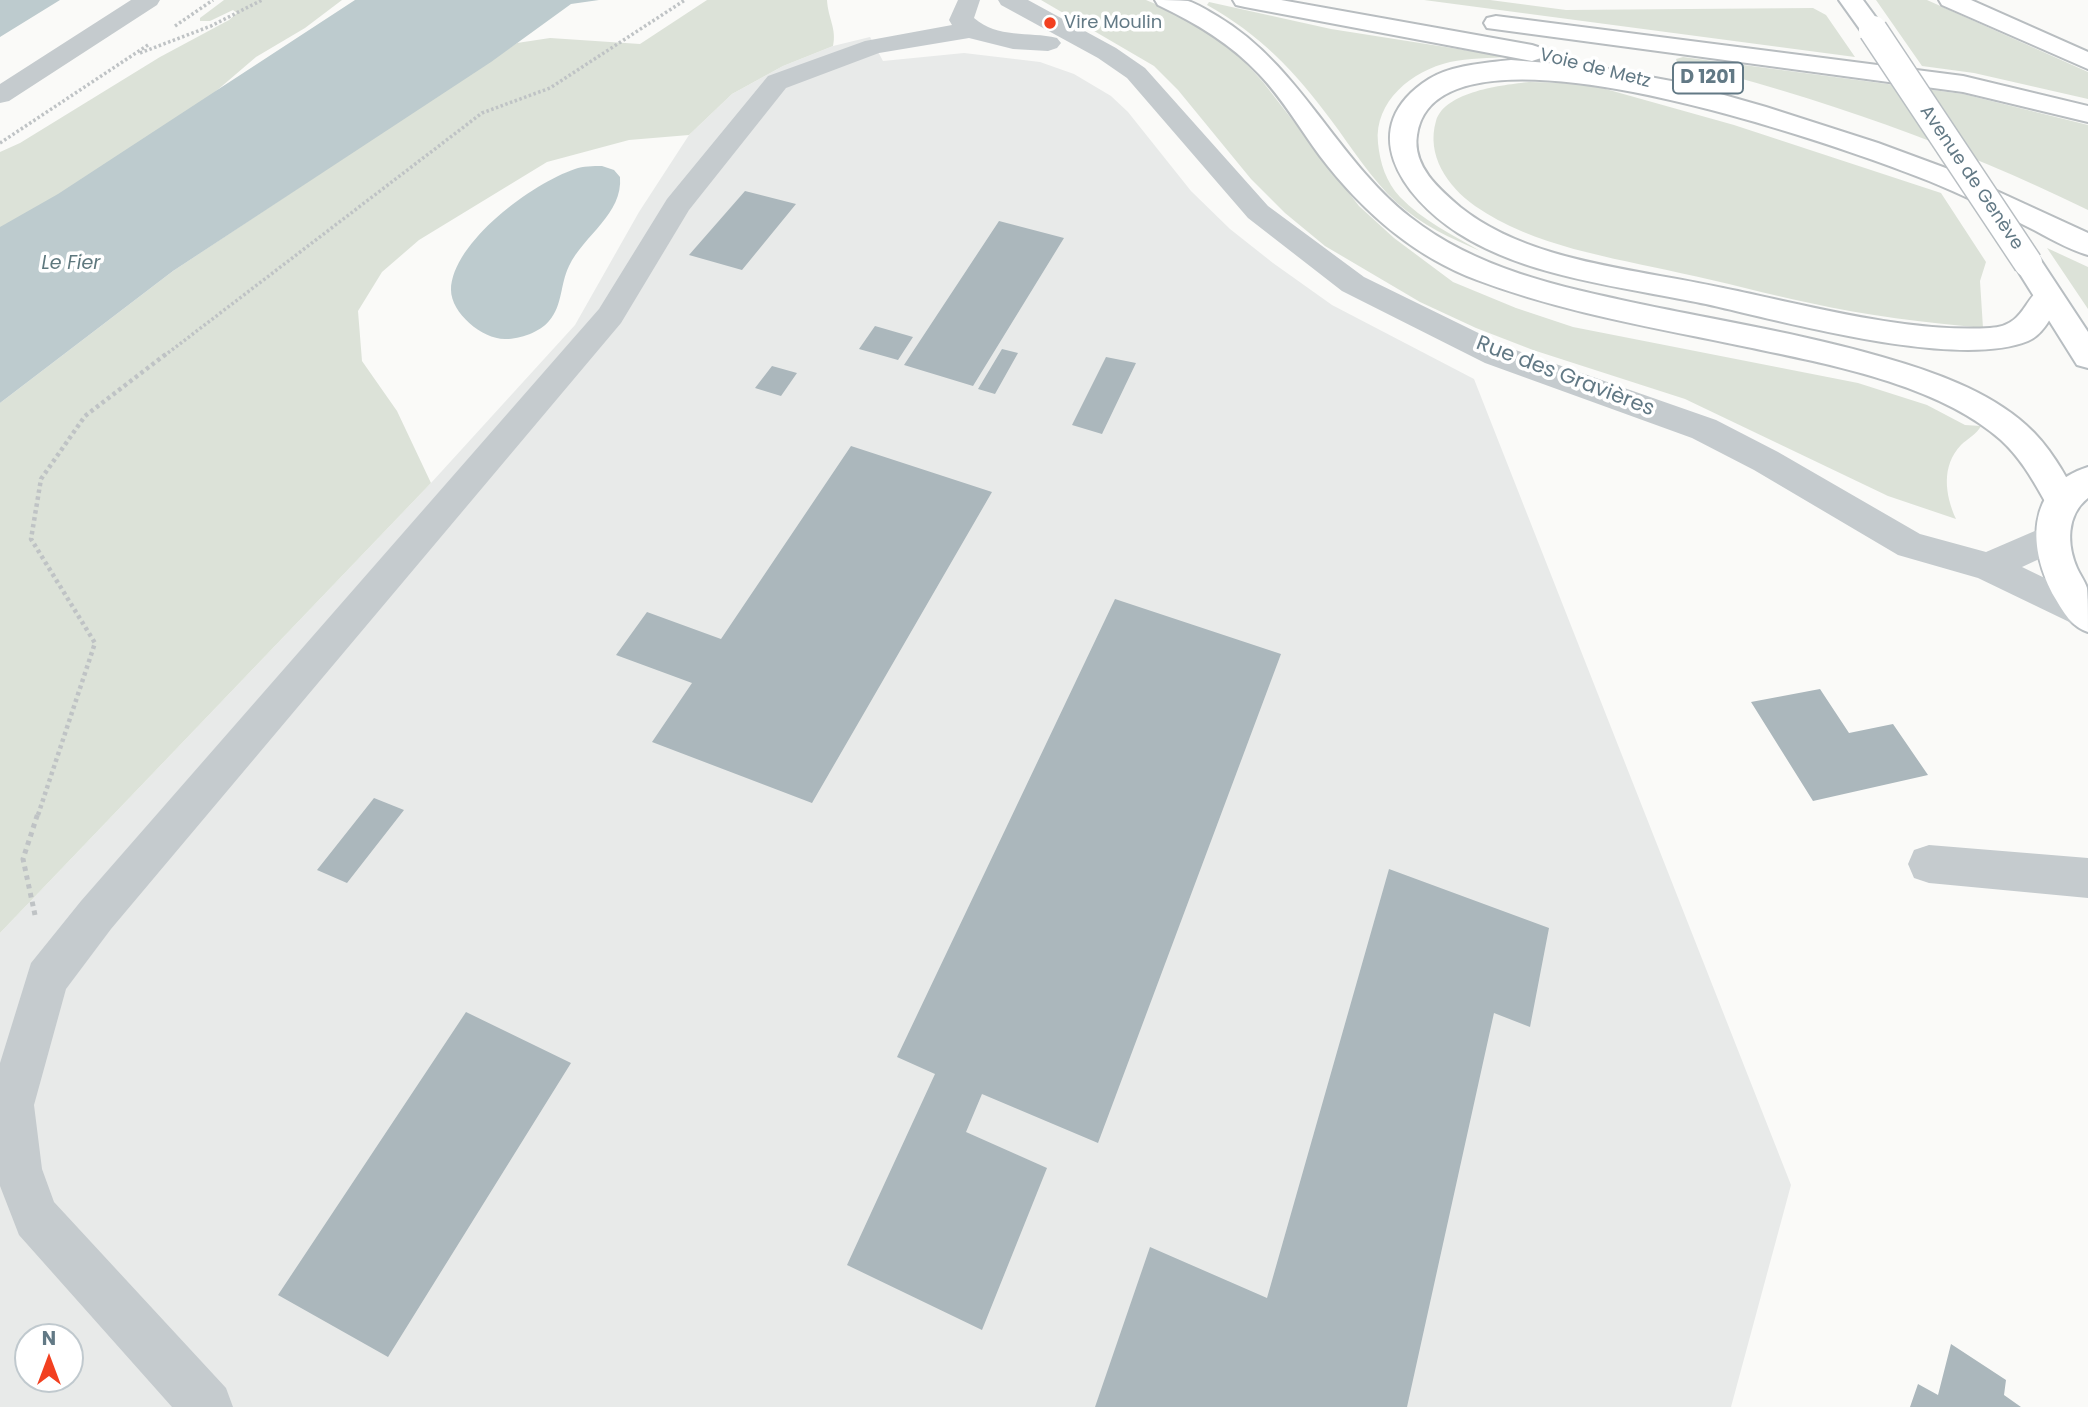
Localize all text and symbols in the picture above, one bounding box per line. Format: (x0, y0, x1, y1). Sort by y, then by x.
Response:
place label: Vire Moulin (1064, 12, 1162, 34)
marker: Vire Moulin (1042, 15, 1058, 31)
street label: Voie de Metz (1537, 45, 1653, 93)
road number: D 1201 (1673, 62, 1743, 94)
street label: Avenue de Genève (1915, 102, 2027, 254)
water label: Le Fier (42, 253, 100, 275)
street label: Rue des Gravières (1472, 331, 1658, 423)
north arrow (14, 1323, 84, 1393)
text: N (42, 1325, 56, 1352)

